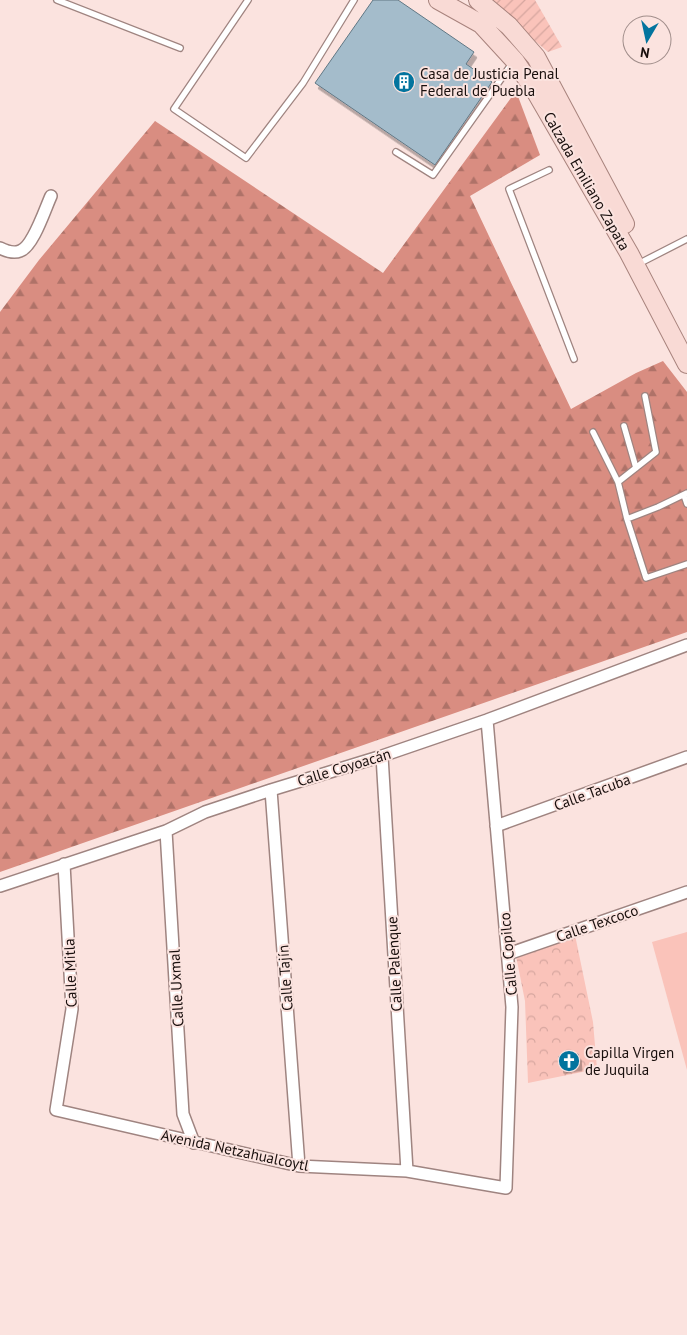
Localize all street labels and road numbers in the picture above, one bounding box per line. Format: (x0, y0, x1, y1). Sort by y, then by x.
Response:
street label: Calzada Emiliano Zapata (539, 108, 635, 254)
street label: Calle Coyoacán (295, 744, 393, 790)
street label: Calle Tacuba (551, 769, 633, 815)
street label: Calle Texcoco (553, 900, 641, 946)
street label: Calle Copilco (495, 912, 521, 996)
street label: Calle Palenque (382, 916, 406, 1012)
street label: Calle Mitla (59, 938, 81, 1008)
street label: Calle Tajín (273, 944, 297, 1012)
street label: Calle Uxmal (164, 948, 188, 1027)
street label: Avenida Netzahualcoytl (159, 1125, 311, 1175)

